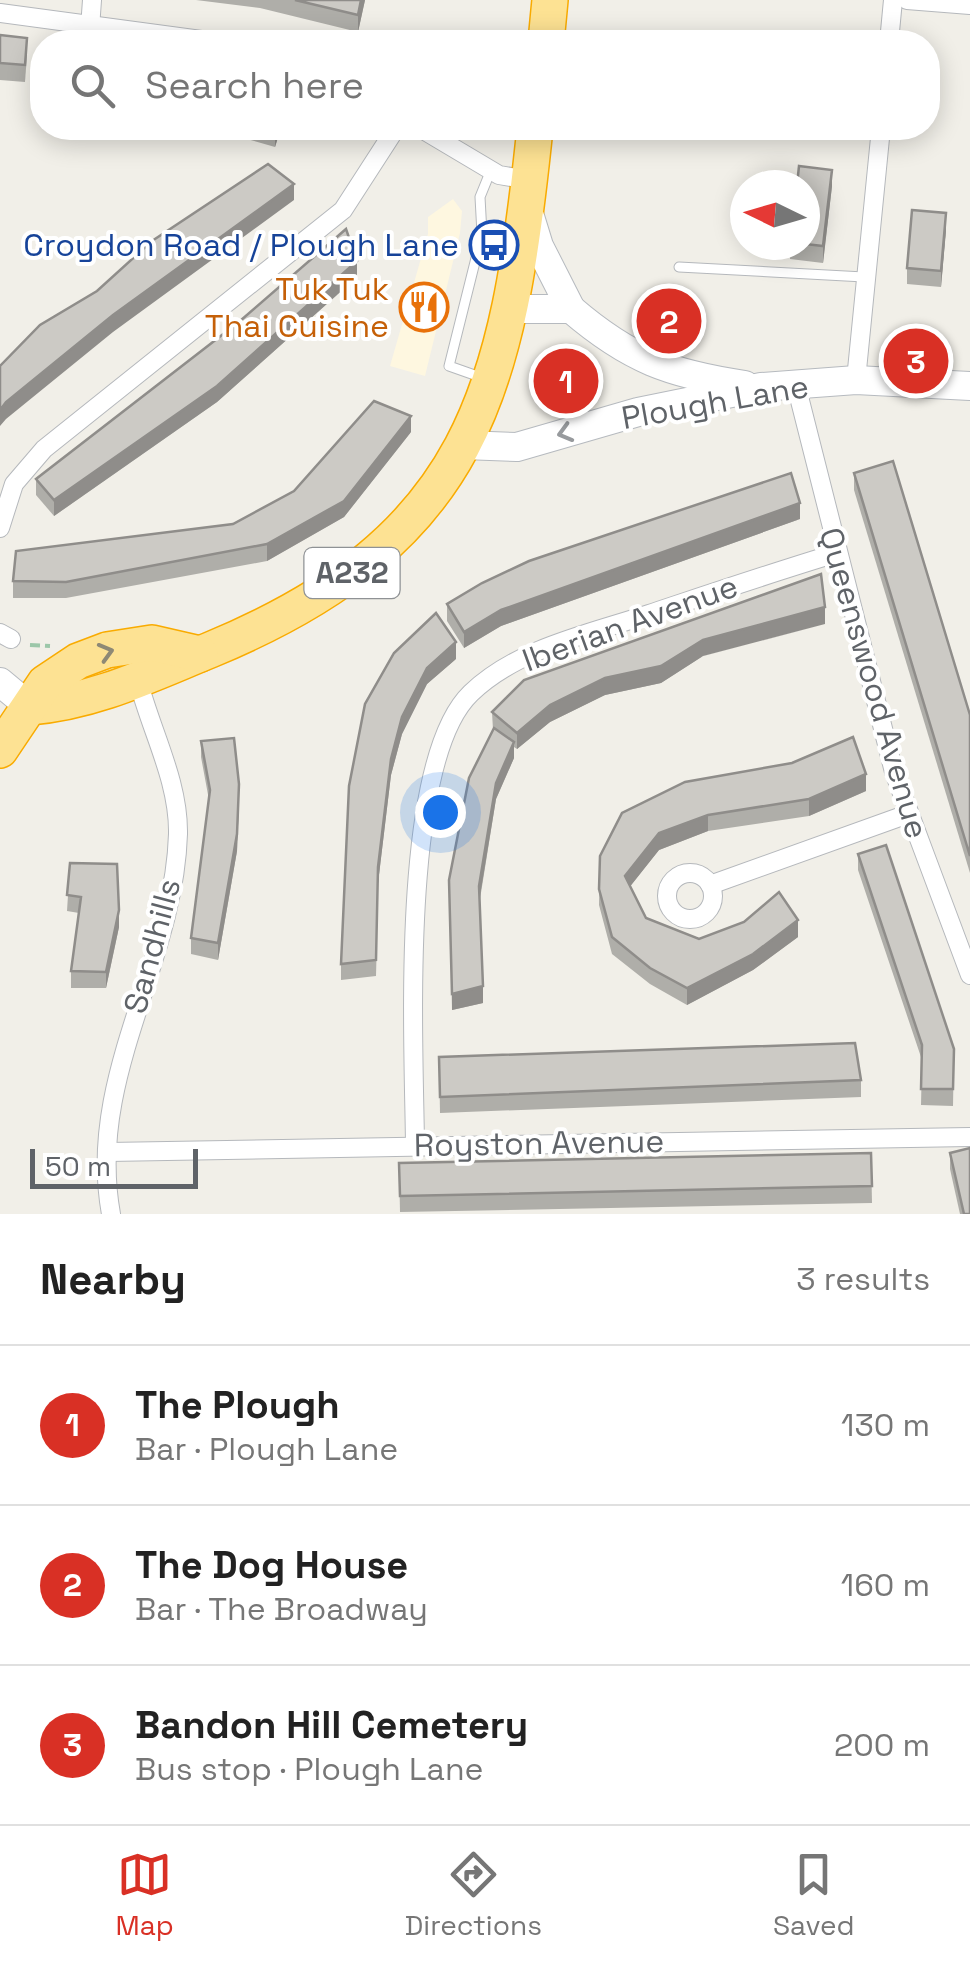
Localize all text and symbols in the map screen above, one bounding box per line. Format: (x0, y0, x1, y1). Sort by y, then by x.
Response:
search box (30, 30, 940, 140)
icon: search (65, 58, 120, 113)
text: Search here (145, 61, 364, 109)
north arrow (730, 170, 820, 260)
bus stop icon: Croydon Road / Plough Lane (468, 219, 520, 271)
place label: Croydon Road / Plough Lane (23, 225, 459, 265)
place label: Tuk Tuk Thai Cuisine (205, 269, 389, 346)
restaurant icon: Tuk Tuk Thai Cuisine (398, 281, 450, 333)
pin: 2 (636, 284, 702, 358)
pin: 3 (884, 324, 948, 398)
pin: 1 (534, 344, 598, 418)
street label: Plough Lane (618, 366, 812, 438)
one-way arrow (557, 421, 574, 442)
street label: Queenswood Avenue (810, 523, 938, 843)
road number: A232 (304, 548, 400, 598)
street label: Iberian Avenue (517, 566, 743, 680)
one-way arrow (97, 643, 114, 664)
your location (415, 787, 466, 838)
street label: Sandhills (115, 874, 189, 1018)
street label: Royston Avenue (413, 1121, 665, 1165)
scale bar (30, 1144, 198, 1188)
text: 50 m (45, 1148, 111, 1184)
text: Nearby (40, 1253, 186, 1306)
text: 3 results (796, 1259, 930, 1299)
text: The Plough (135, 1381, 340, 1429)
text: 1 (65, 1405, 80, 1445)
text: 130 m (841, 1405, 930, 1445)
text: Bar · Plough Lane (135, 1429, 398, 1469)
text: The Dog House (135, 1541, 408, 1589)
text: 2 (63, 1565, 82, 1605)
text: 160 m (841, 1565, 930, 1605)
text: Bar · The Broadway (135, 1589, 428, 1629)
text: Bandon Hill Cemetery (135, 1701, 528, 1749)
text: 3 (63, 1725, 82, 1765)
text: 200 m (834, 1725, 930, 1765)
text: Bus stop · Plough Lane (135, 1749, 484, 1789)
tab: Map (115, 1847, 174, 1943)
tab: Directions (405, 1847, 542, 1943)
tab: Saved (773, 1847, 855, 1943)

